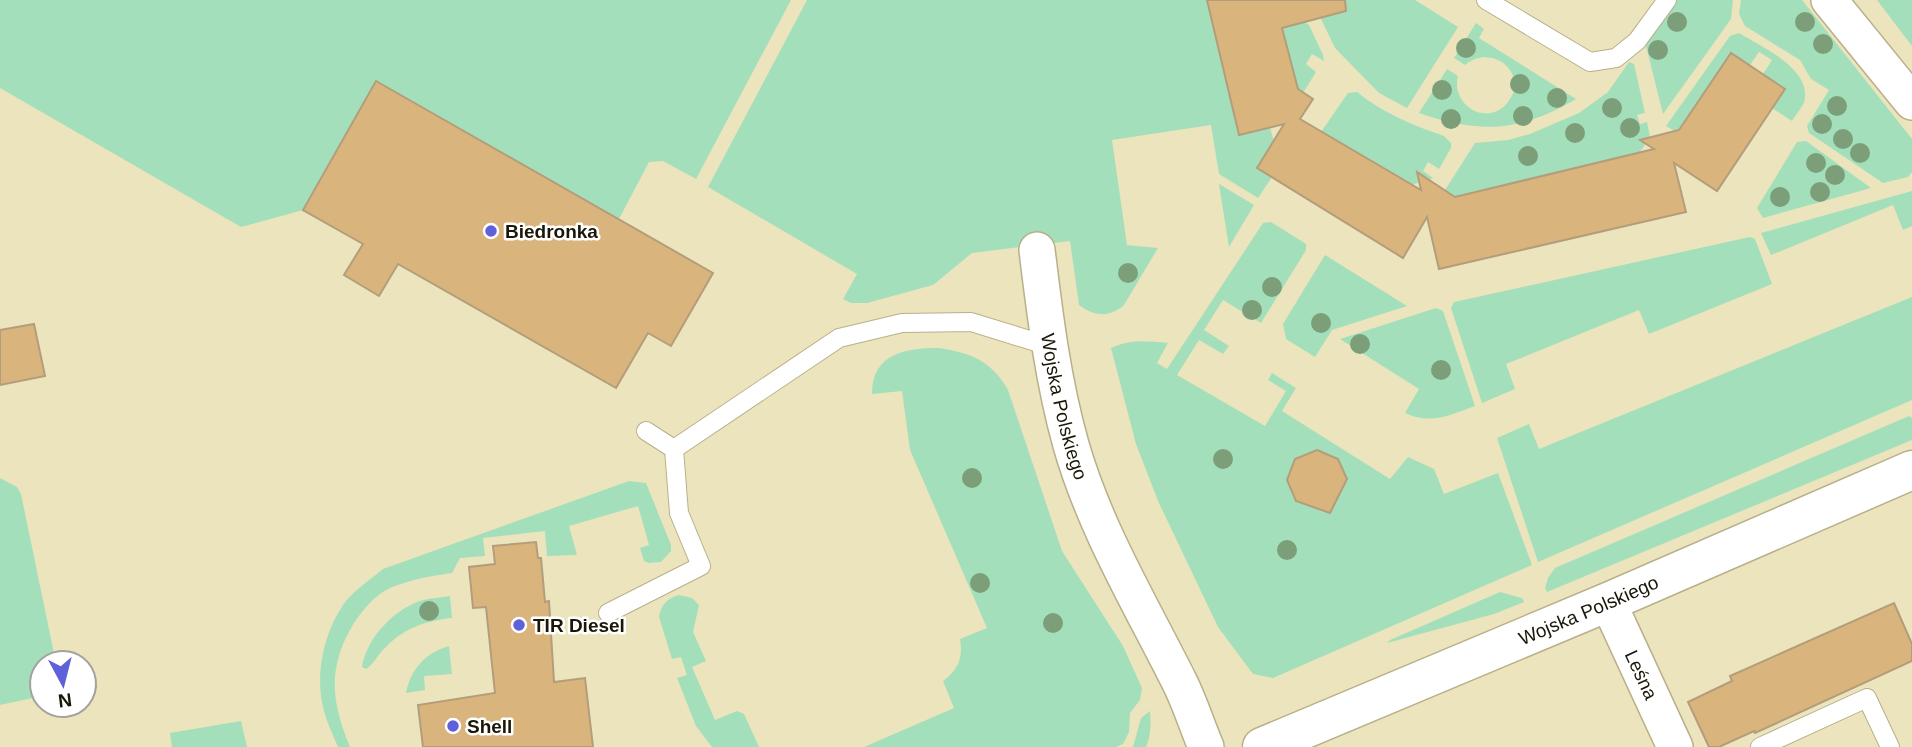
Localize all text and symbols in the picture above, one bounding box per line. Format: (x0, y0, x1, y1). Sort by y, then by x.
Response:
place label: Biedronka (505, 221, 598, 242)
marker: Biedronka (483, 223, 499, 239)
street label: Wojska Polskiego (1038, 332, 1092, 482)
street label: Wojska Polskiego (1515, 571, 1661, 649)
place label: TIR Diesel (533, 615, 625, 636)
marker: TIR Diesel (511, 617, 527, 633)
street label: Leśna (1621, 647, 1662, 703)
north arrow (28, 649, 98, 719)
text: N (57, 689, 73, 712)
place label: Shell (467, 716, 512, 737)
marker: Shell (445, 718, 461, 734)

